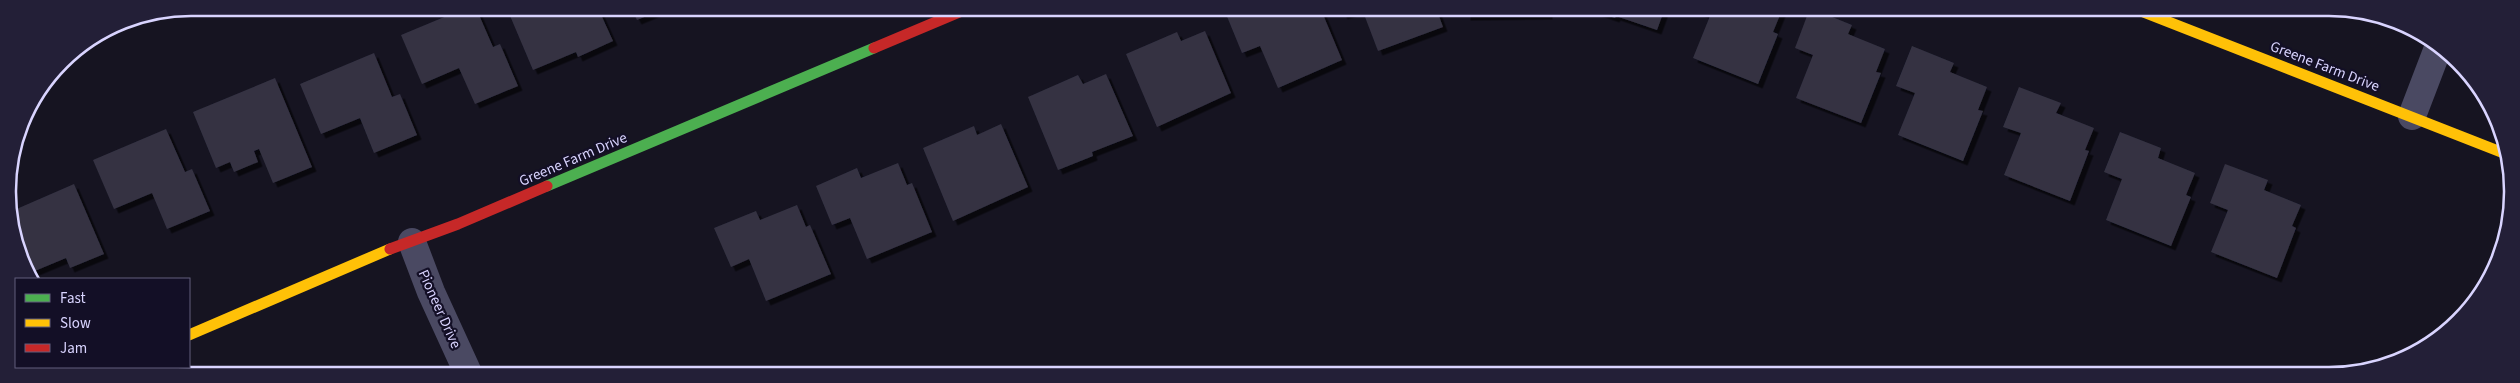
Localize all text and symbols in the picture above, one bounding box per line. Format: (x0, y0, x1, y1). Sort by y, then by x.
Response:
street label: Greene Farm Drive (2267, 36, 2382, 97)
street label: Greene Farm Drive (516, 127, 630, 192)
street label: Pioneer Drive (413, 267, 466, 352)
legend (15, 278, 190, 368)
text: Fast (60, 288, 86, 309)
text: Slow (60, 313, 91, 334)
text: Jam (60, 338, 87, 359)

